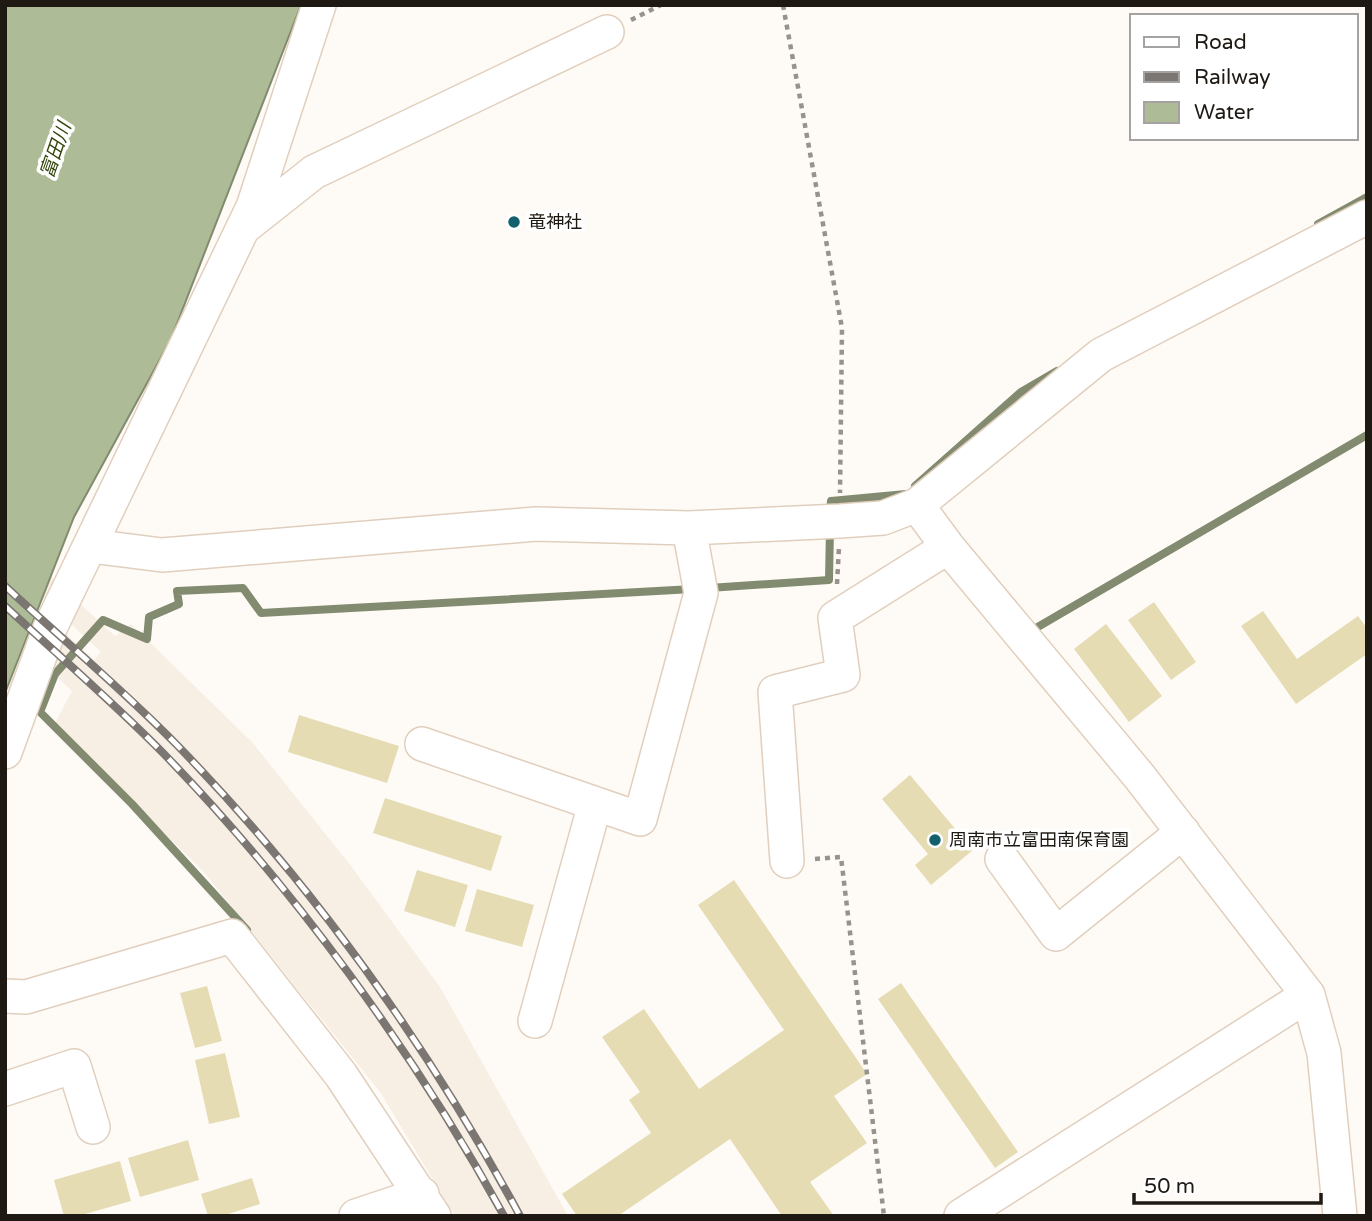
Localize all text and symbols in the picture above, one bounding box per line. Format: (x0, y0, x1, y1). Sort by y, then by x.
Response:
legend (1130, 14, 1358, 140)
text: Road (1194, 30, 1247, 55)
text: Railway (1194, 65, 1271, 90)
text: Water (1194, 100, 1254, 125)
water label: 富田川 (36, 118, 76, 181)
place label: 竜神社 (528, 211, 582, 233)
marker: 竜神社 (506, 214, 522, 230)
place label: 周南市立富田南保育園 (949, 829, 1129, 851)
marker: 周南市立富田南保育園 (927, 832, 943, 848)
scale bar (1134, 1162, 1321, 1206)
text: 50 m (1144, 1174, 1195, 1199)

